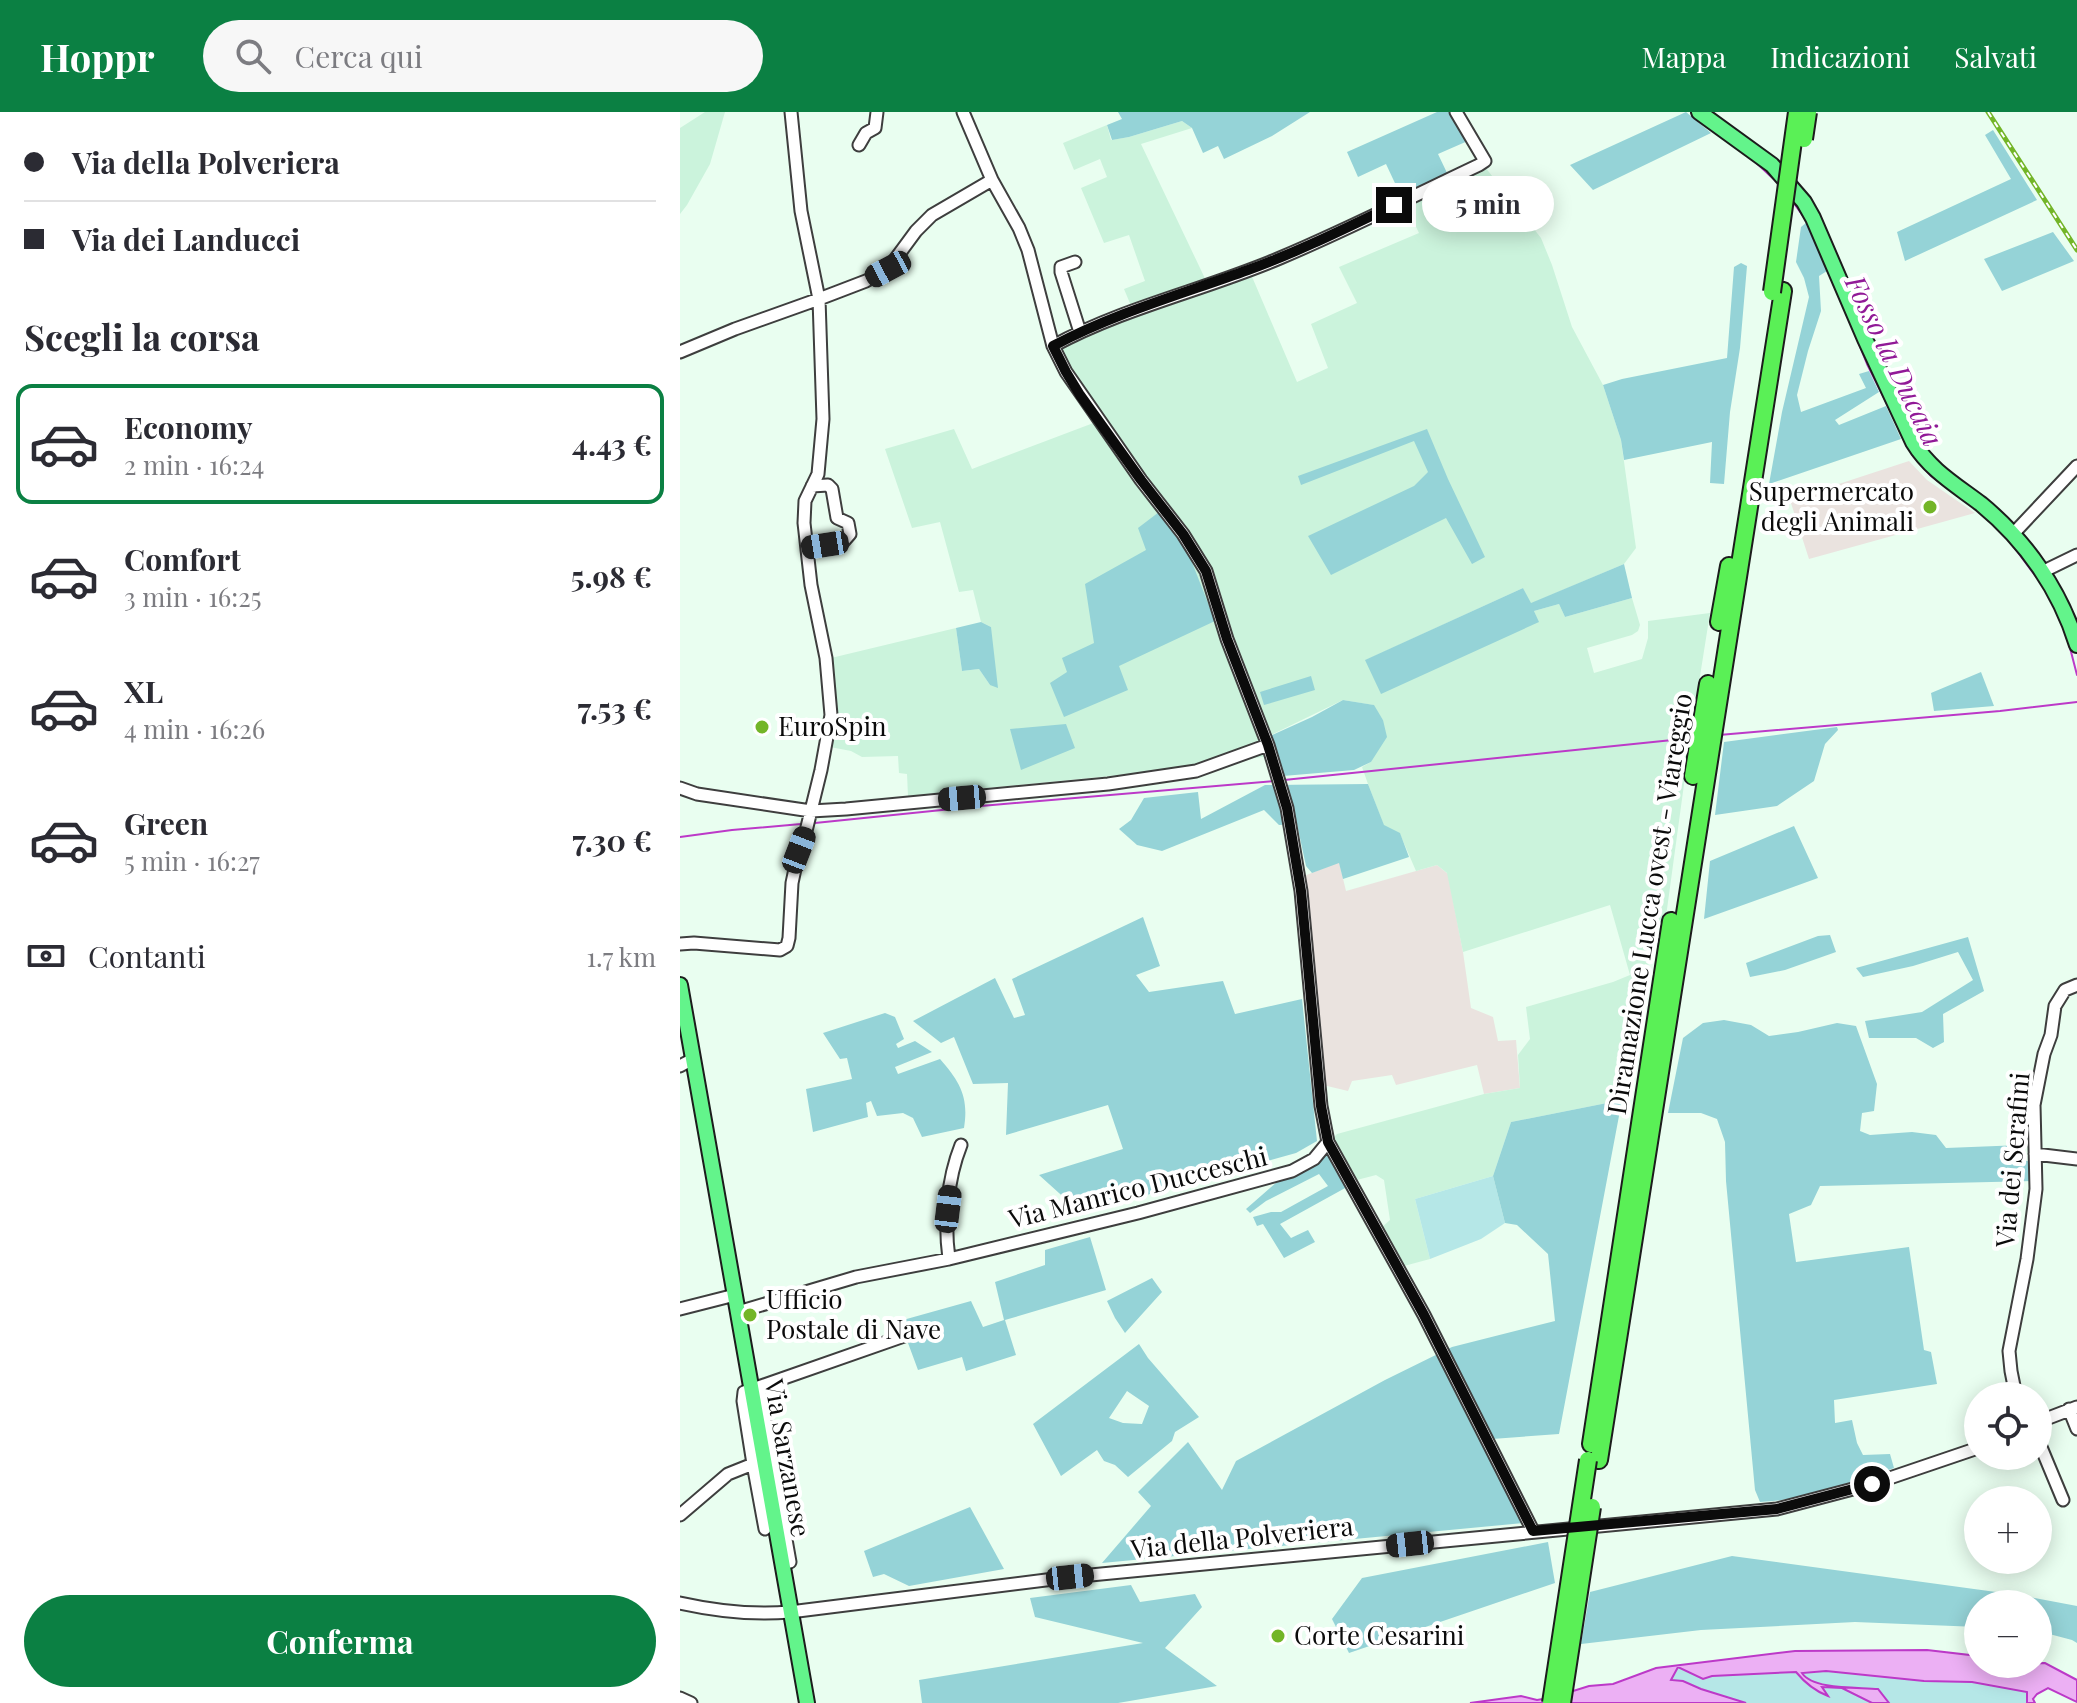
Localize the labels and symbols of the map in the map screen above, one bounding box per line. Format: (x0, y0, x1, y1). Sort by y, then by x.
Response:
callout: 5 min (1422, 177, 1554, 233)
route end (1376, 187, 1412, 223)
car (861, 247, 915, 291)
water label: Fosso la Ducaia (1838, 268, 1953, 452)
place label: Supermercato degli Animali (1749, 473, 1914, 538)
marker: Supermercato degli Animali (1921, 498, 1939, 516)
car (799, 529, 851, 561)
street label: Diramazione Lucca ovest - Viareggio (1598, 691, 1699, 1117)
place label: EuroSpin (778, 708, 887, 743)
marker: EuroSpin (753, 718, 771, 736)
car (937, 784, 987, 812)
car (779, 823, 819, 877)
street label: Via dei Serafini (1986, 1070, 2037, 1250)
street label: Via Manrico Ducceschi (1004, 1137, 1271, 1236)
car (933, 1184, 963, 1234)
place label: Ufficio Postale di Nave (766, 1281, 941, 1346)
marker: Ufficio Postale di Nave (741, 1306, 759, 1324)
street label: Via Sarzanese (757, 1375, 820, 1539)
route start (1854, 1466, 1890, 1502)
street label: Via della Polveriera (1128, 1507, 1355, 1566)
car (1385, 1530, 1435, 1558)
car (1045, 1563, 1095, 1591)
place label: Corte Cesarini (1294, 1617, 1465, 1652)
marker: Corte Cesarini (1269, 1627, 1287, 1645)

